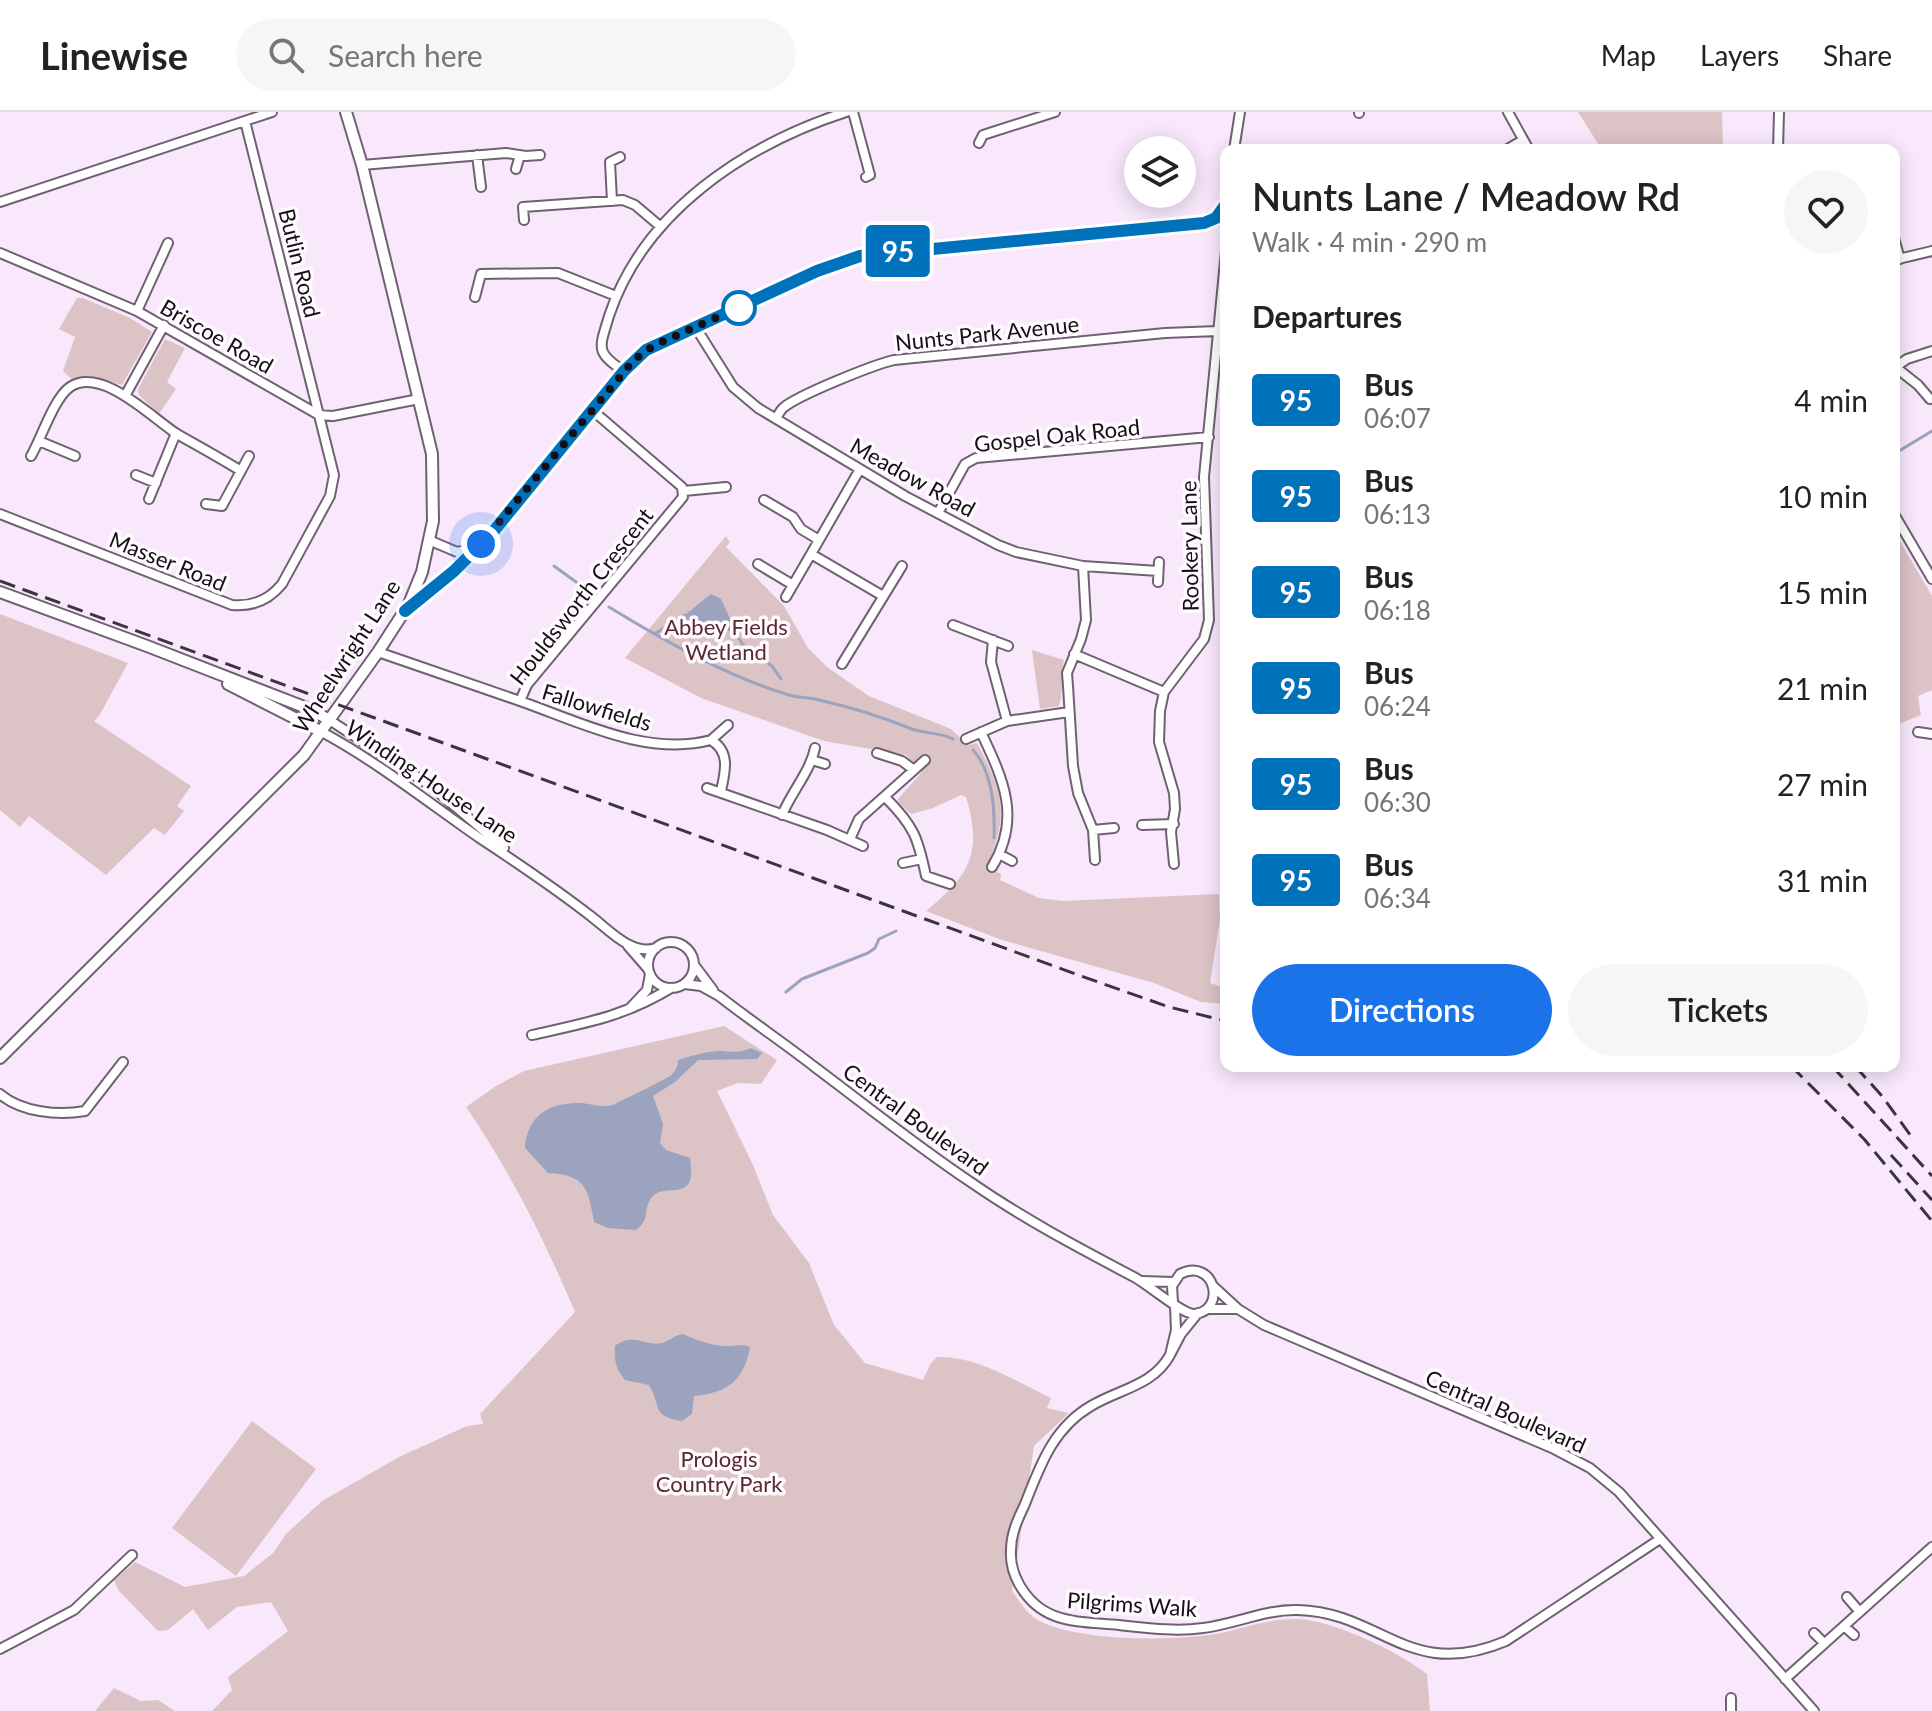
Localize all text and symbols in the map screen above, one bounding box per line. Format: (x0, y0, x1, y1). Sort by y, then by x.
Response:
search box (236, 19, 796, 91)
text: Linewise (40, 32, 188, 78)
icon: search (264, 33, 308, 77)
text: Search here (328, 37, 483, 73)
text: Map (1601, 38, 1656, 72)
text: Layers (1700, 38, 1779, 72)
text: Share (1823, 38, 1892, 72)
map controls (1124, 136, 1196, 208)
button: layers (1124, 136, 1196, 208)
button: heart (1784, 170, 1868, 254)
text: Nunts Lane / Meadow Rd (1252, 173, 1680, 219)
street label: Butlin Road (273, 206, 327, 320)
line badge: 95 (862, 225, 934, 277)
text: Walk · 4 min · 290 m (1252, 226, 1487, 258)
text: 95 (882, 234, 914, 268)
unlabelled marker (722, 291, 756, 325)
street label: Briscoe Road (156, 293, 278, 379)
text: Departures (1252, 298, 1402, 334)
street label: Nunts Park Avenue (894, 310, 1080, 356)
text: Bus (1364, 366, 1414, 402)
text: 4 min (1794, 382, 1868, 418)
text: 95 (1280, 383, 1312, 417)
text: 06:07 (1364, 402, 1431, 434)
street label: Gospel Oak Road (973, 413, 1141, 457)
street label: Meadow Road (846, 432, 980, 522)
text: Bus (1364, 462, 1414, 498)
text: 10 min (1777, 478, 1868, 514)
text: 95 (1280, 479, 1312, 513)
street label: Rookery Lane (1174, 480, 1204, 612)
text: 06:13 (1364, 498, 1431, 530)
street label: Houldsworth Crescent (504, 502, 658, 690)
your location (461, 524, 501, 564)
street label: Masser Road (106, 525, 230, 597)
text: Bus (1364, 558, 1414, 594)
street label: Wheelwright Lane (286, 574, 406, 738)
text: 15 min (1777, 574, 1868, 610)
text: 95 (1280, 575, 1312, 609)
text: 06:18 (1364, 594, 1431, 626)
park label: Abbey Fields Wetland (664, 613, 788, 665)
text: Bus (1364, 654, 1414, 690)
text: 21 min (1777, 670, 1868, 706)
text: 95 (1280, 671, 1312, 705)
street label: Fallowfields (539, 678, 655, 736)
text: 06:24 (1364, 690, 1431, 722)
street label: Winding House Lane (341, 714, 523, 848)
text: Bus (1364, 750, 1414, 786)
text: 27 min (1777, 766, 1868, 802)
text: 95 (1280, 767, 1312, 801)
text: 06:30 (1364, 786, 1431, 818)
text: Bus (1364, 846, 1414, 882)
text: 31 min (1777, 862, 1868, 898)
text: 95 (1280, 863, 1312, 897)
text: 06:34 (1364, 882, 1431, 914)
button: Directions (1252, 964, 1552, 1056)
button: Tickets (1568, 964, 1868, 1056)
street label: Central Boulevard (838, 1057, 994, 1181)
street label: Central Boulevard (1421, 1363, 1591, 1459)
park label: Prologis Country Park (656, 1445, 783, 1497)
street label: Pilgrims Walk (1066, 1586, 1199, 1622)

